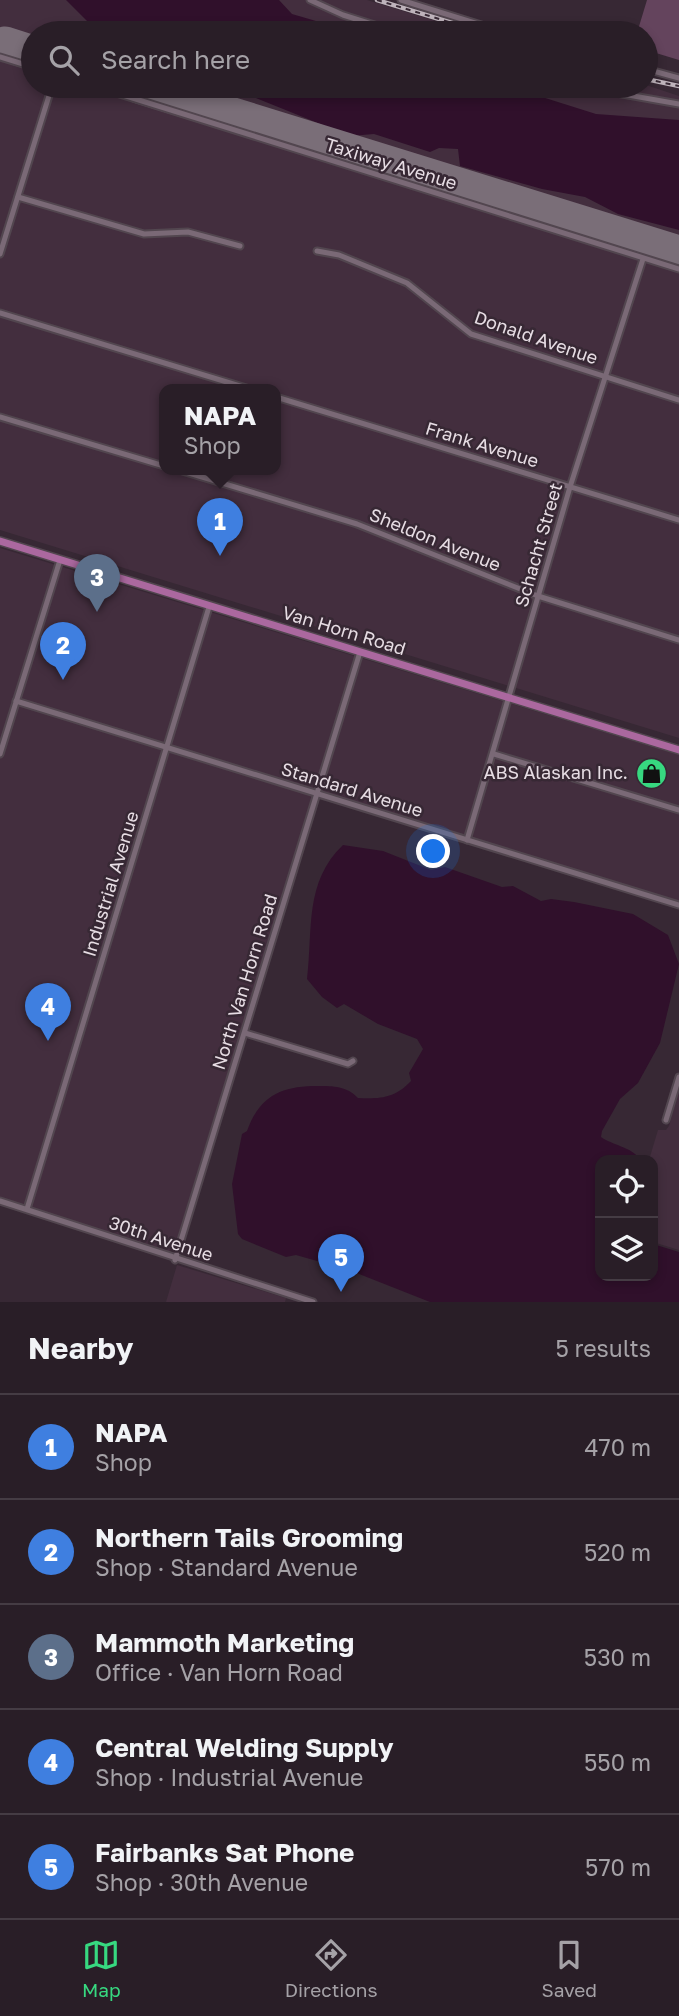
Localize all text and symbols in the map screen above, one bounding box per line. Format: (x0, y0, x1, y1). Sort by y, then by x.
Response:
search box (21, 21, 658, 98)
icon: search (45, 41, 83, 79)
text: Search here (101, 44, 250, 75)
street label: Taxiway Avenue (323, 133, 460, 194)
street label: Donald Avenue (472, 306, 601, 369)
popup (159, 384, 281, 475)
text: NAPA (184, 400, 256, 431)
street label: Frank Avenue (423, 416, 541, 472)
text: Shop (184, 431, 241, 459)
street label: Schacht Street (510, 480, 566, 609)
pin: 1 (197, 498, 243, 556)
street label: Sheldon Avenue (367, 503, 504, 575)
pin: 3 (74, 554, 120, 612)
street label: Van Horn Road (280, 601, 409, 659)
pin: 2 (40, 622, 86, 680)
shop icon: ABS Alaskan Inc. (634, 756, 668, 790)
street label: Standard Avenue (279, 757, 426, 821)
place label: ABS Alaskan Inc. (483, 761, 628, 783)
street label: Industrial Avenue (77, 808, 143, 959)
your location (416, 834, 450, 868)
street label: North Van Horn Road (207, 891, 281, 1072)
pin: 4 (25, 983, 71, 1041)
map controls (595, 1155, 658, 1281)
button: locate (595, 1155, 658, 1218)
street label: 30th Avenue (107, 1211, 216, 1265)
button: layers (595, 1218, 658, 1281)
pin: 5 (318, 1234, 364, 1292)
text: Nearby (28, 1330, 133, 1366)
text: 5 results (555, 1334, 651, 1362)
text: NAPA (95, 1417, 167, 1448)
text: 1 (45, 1433, 57, 1461)
text: 470 m (584, 1433, 651, 1461)
text: Shop (95, 1448, 152, 1476)
text: Northern Tails Grooming (95, 1522, 403, 1553)
text: 2 (44, 1538, 58, 1566)
text: 520 m (584, 1538, 651, 1566)
text: Shop · Standard Avenue (95, 1553, 358, 1581)
text: Mammoth Marketing (95, 1627, 354, 1658)
text: 3 (44, 1643, 58, 1671)
text: 530 m (584, 1643, 651, 1671)
text: Office · Van Horn Road (95, 1658, 343, 1686)
text: Central Welding Supply (95, 1732, 394, 1763)
text: 4 (44, 1748, 58, 1776)
text: 550 m (584, 1748, 651, 1776)
text: Shop · Industrial Avenue (95, 1763, 363, 1791)
text: Fairbanks Sat Phone (95, 1837, 354, 1868)
text: 5 (44, 1853, 58, 1881)
text: 570 m (585, 1853, 651, 1881)
text: Shop · 30th Avenue (95, 1868, 308, 1896)
tab: Map (82, 1936, 121, 2001)
tab: Directions (285, 1936, 378, 2001)
tab: Saved (542, 1936, 597, 2001)

